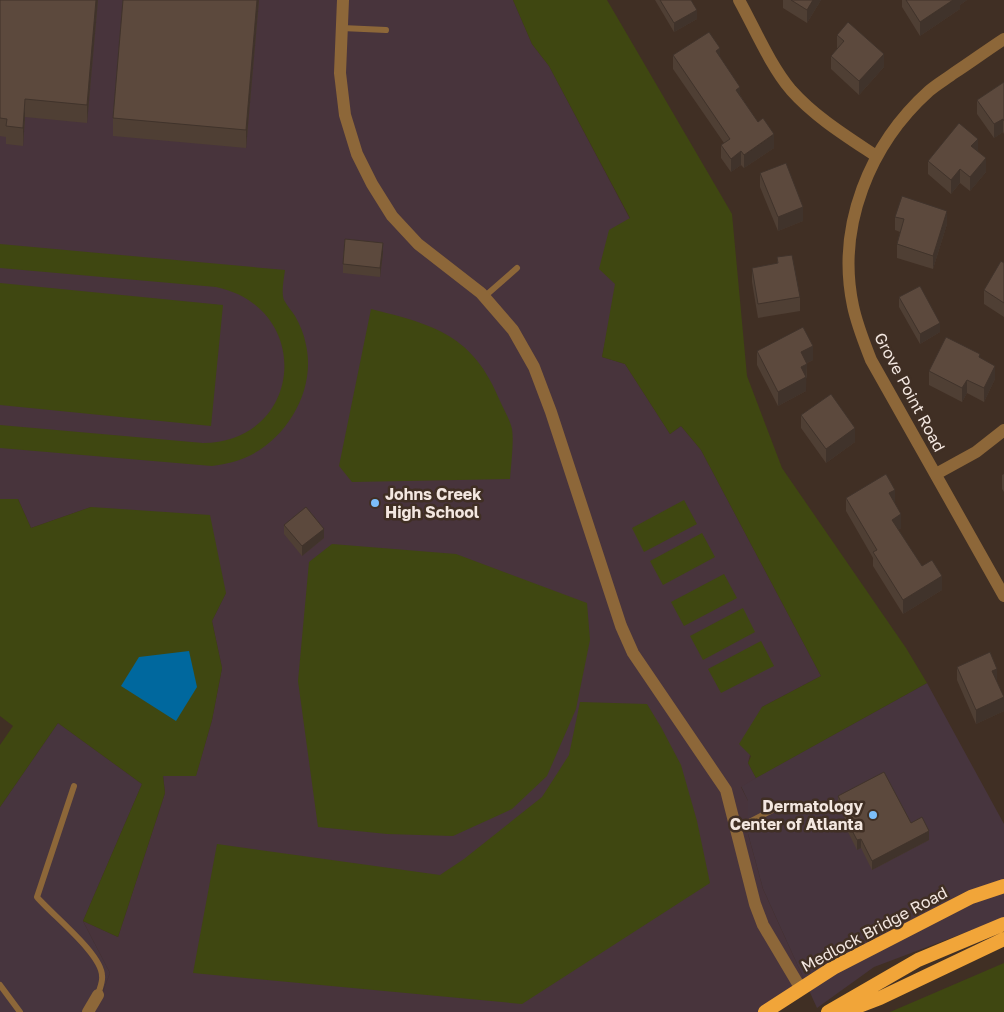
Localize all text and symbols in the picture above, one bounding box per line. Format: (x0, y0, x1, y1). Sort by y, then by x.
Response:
street label: Grove Point Road (870, 329, 950, 455)
place label: Johns Creek High School (385, 484, 482, 522)
marker: Johns Creek High School (369, 497, 381, 509)
place label: Dermatology Center of Atlanta (730, 796, 863, 834)
marker: Dermatology Center of Atlanta (867, 809, 879, 821)
street label: Medlock Bridge Road (798, 882, 950, 976)

